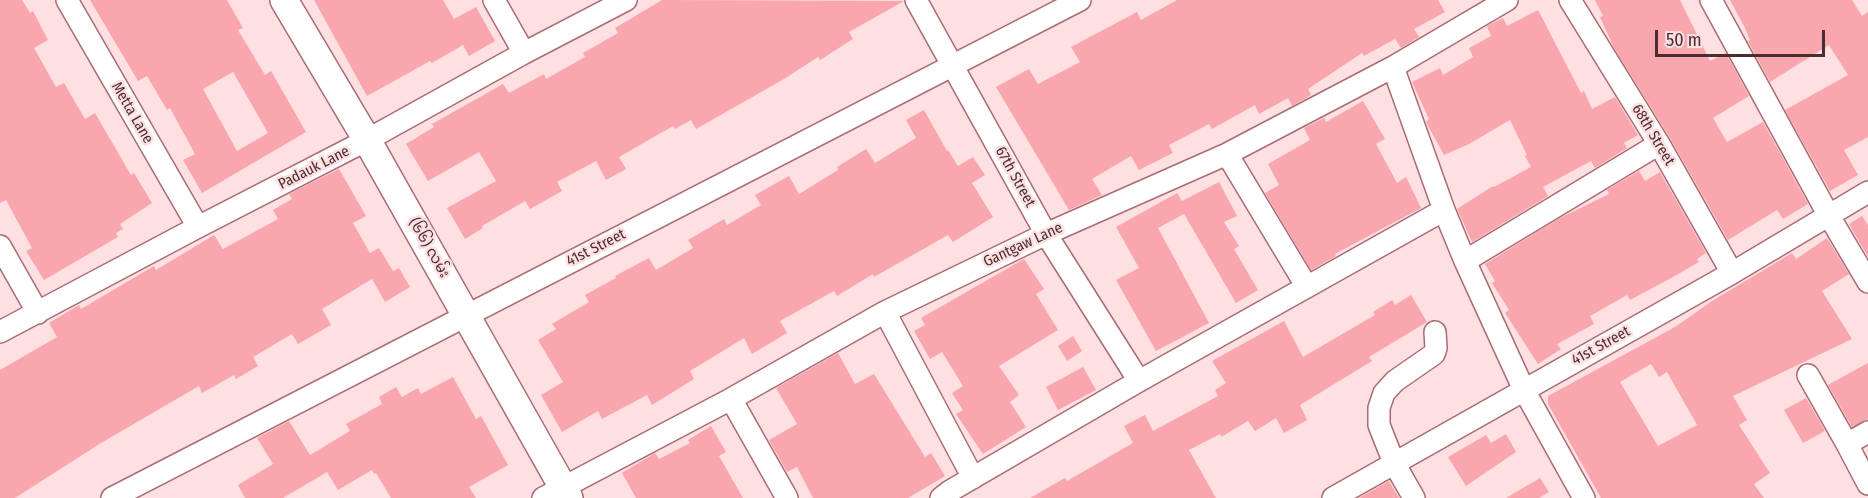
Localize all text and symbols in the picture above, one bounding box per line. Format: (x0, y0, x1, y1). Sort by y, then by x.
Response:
scale bar (1658, 18, 1828, 56)
text: 50 m (1666, 29, 1702, 51)
street label: Metta Lane (107, 79, 157, 147)
street label: 68th Street (1628, 101, 1678, 169)
street label: Padauk Lane (275, 142, 353, 194)
street label: 67th Street (991, 144, 1039, 210)
street label: (၆၆) လမ်း (405, 215, 453, 281)
street label: Gantgaw Lane (981, 219, 1065, 271)
street label: 41st Street (563, 225, 629, 271)
street label: 41st Street (1569, 323, 1633, 369)

